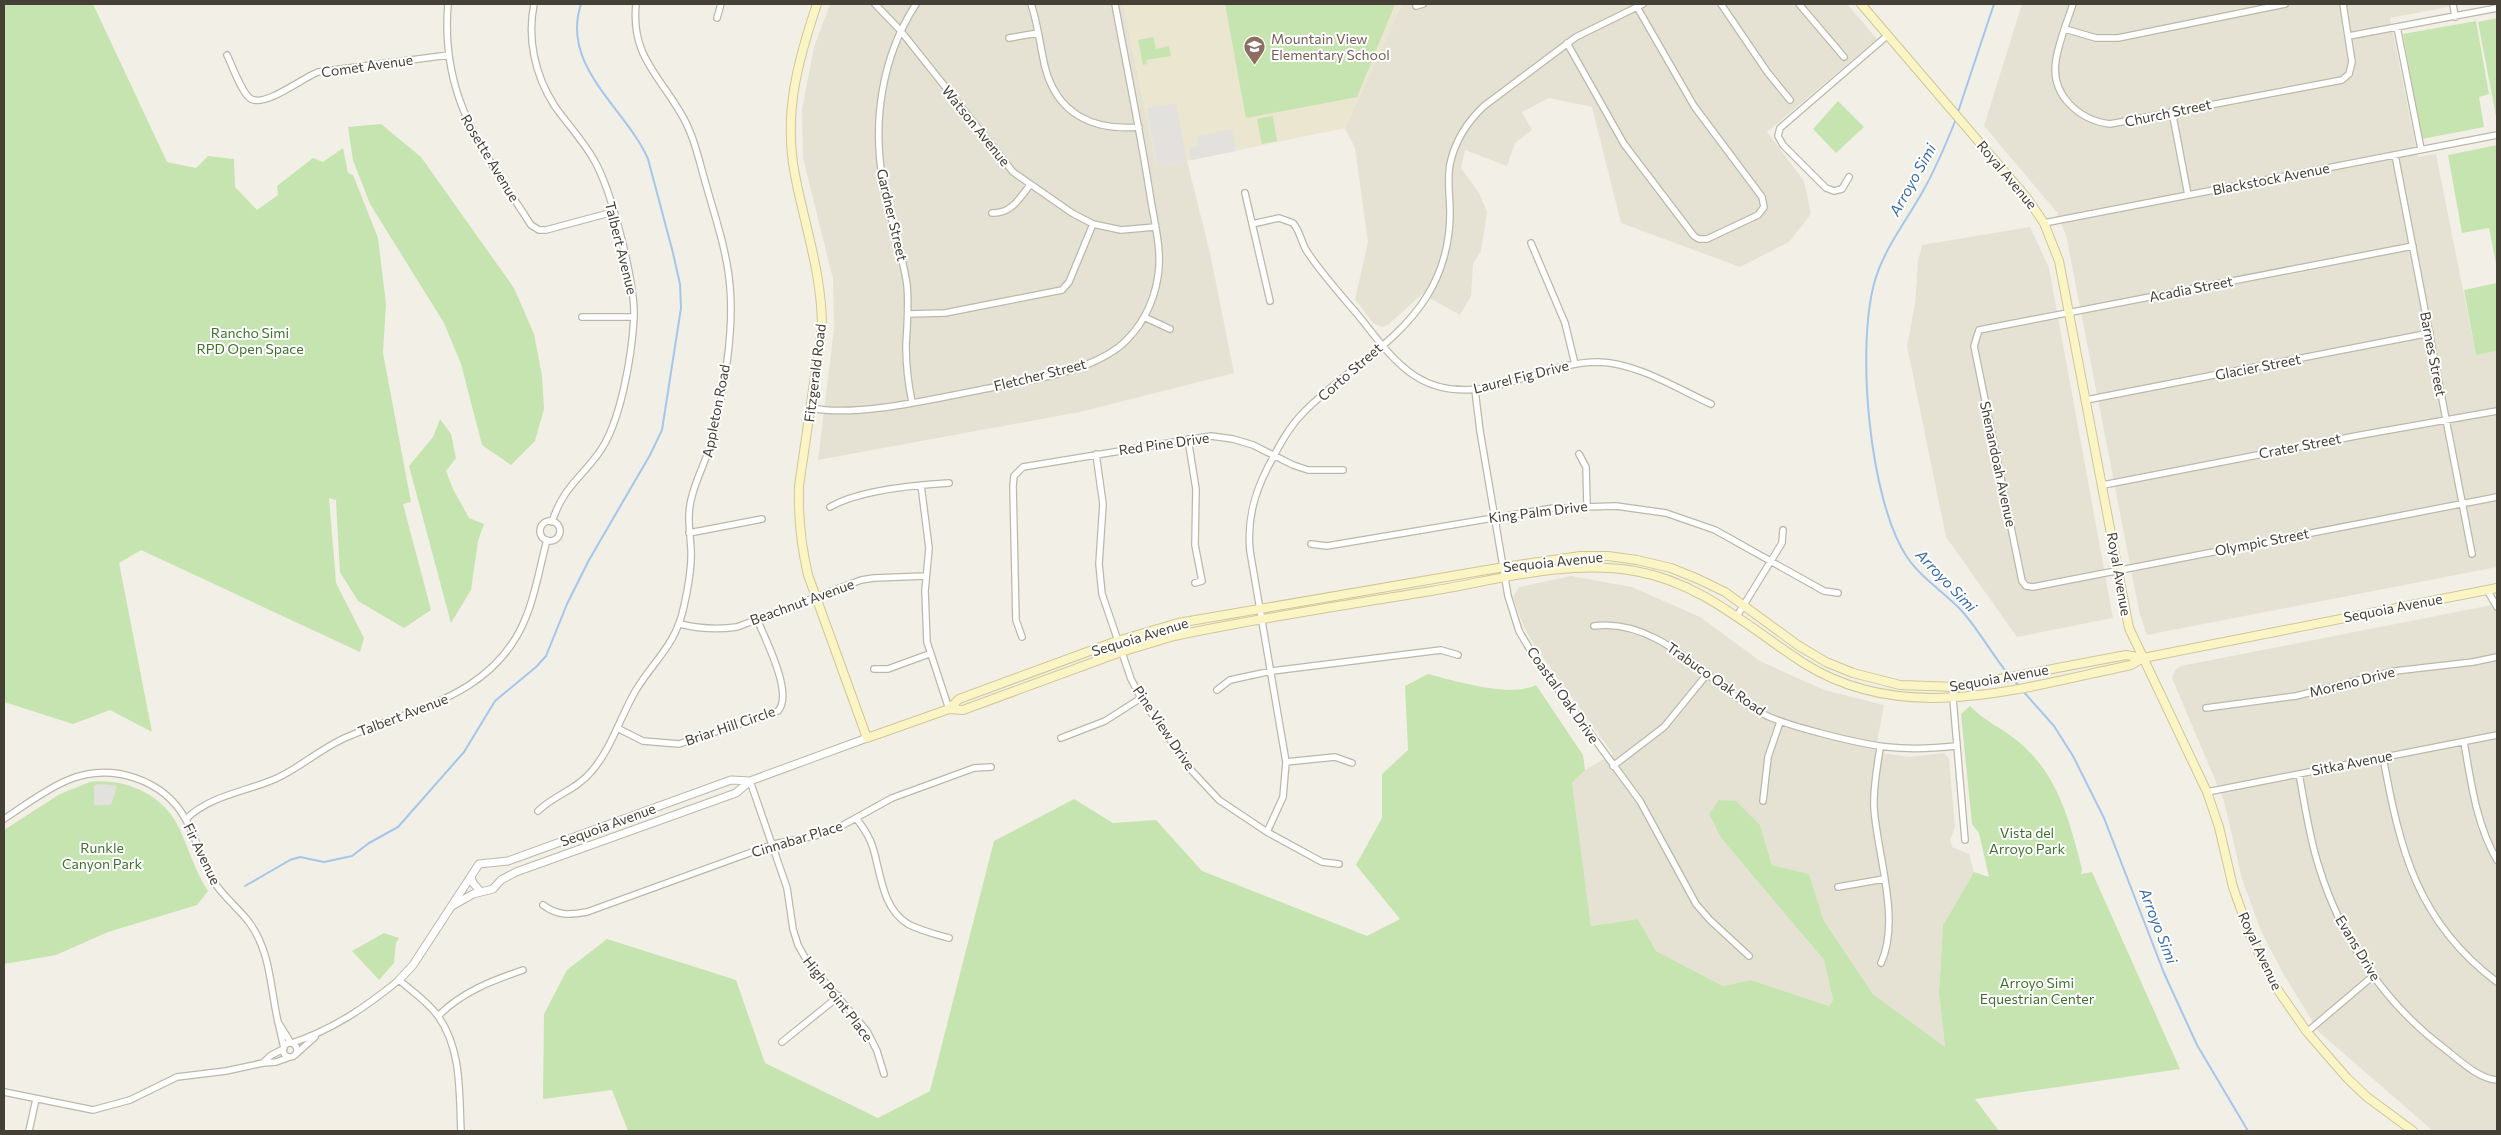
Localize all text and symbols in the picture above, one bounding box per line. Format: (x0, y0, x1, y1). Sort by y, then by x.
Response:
place label: Mountain View Elementary School (1271, 30, 1390, 63)
school or university icon: Mountain View Elementary School (1243, 35, 1267, 66)
street label: Comet Avenue (320, 51, 414, 80)
street label: Watson Avenue (939, 82, 1014, 169)
street label: Church Street (2123, 95, 2213, 130)
street label: Rosette Avenue (458, 111, 523, 205)
street label: Royal Avenue (1974, 137, 2041, 212)
water label: Arroyo Simi (1884, 139, 1940, 220)
street label: Blackstock Avenue (2211, 159, 2331, 198)
street label: Gardner Street (874, 167, 911, 263)
street label: Talbert Avenue (602, 200, 641, 296)
street label: Acadia Street (2148, 272, 2234, 305)
street label: Barnes Street (2417, 310, 2450, 398)
street label: Fitzgerald Road (800, 323, 829, 423)
park label: Rancho Simi RPD Open Space (196, 324, 304, 357)
street label: Corto Street (1314, 339, 1386, 404)
street label: Glacier Street (2214, 350, 2302, 383)
street label: Fletcher Street (992, 355, 1088, 394)
street label: Laurel Fig Drive (1471, 356, 1570, 397)
street label: Appleton Road (698, 363, 733, 459)
street label: Shenandoah Avenue (1977, 399, 2020, 528)
street label: Red Pine Drive (1118, 429, 1210, 458)
street label: Crater Street (2257, 429, 2343, 462)
street label: King Palm Drive (1487, 497, 1588, 526)
street label: Olympic Street (2213, 524, 2311, 559)
street label: Royal Avenue (2104, 531, 2135, 617)
water label: Arroyo Simi (1912, 545, 1982, 616)
street label: Sequoia Avenue (1502, 548, 1604, 575)
street label: Beachnut Avenue (747, 575, 856, 628)
street label: Sequoia Avenue (2342, 590, 2444, 625)
street label: Sequoia Avenue (1089, 614, 1190, 659)
street label: Trabuco Oak Road (1664, 638, 1769, 719)
street label: Coastal Oak Drive (1524, 643, 1603, 746)
street label: Sequoia Avenue (1948, 660, 2050, 695)
street label: Moreno Drive (2307, 663, 2396, 700)
street label: Pine View Drive (1130, 682, 1199, 773)
street label: Talbert Avenue (355, 690, 450, 739)
street label: Briar Hill Circle (683, 702, 777, 749)
street label: Sitka Avenue (2310, 746, 2394, 779)
street label: Sequoia Avenue (558, 799, 658, 850)
street label: Cinnabar Place (749, 817, 844, 860)
street label: Fir Avenue (180, 820, 225, 887)
park label: Vista del Arroyo Park (1989, 824, 2065, 857)
park label: Runkle Canyon Park (62, 839, 142, 872)
water label: Arroyo Simi (2136, 884, 2182, 967)
street label: Royal Avenue (2235, 909, 2286, 993)
street label: Evans Drive (2332, 912, 2385, 984)
street label: High Point Place (800, 953, 877, 1045)
park label: Arroyo Simi Equestrian Center (1980, 974, 2095, 1007)

